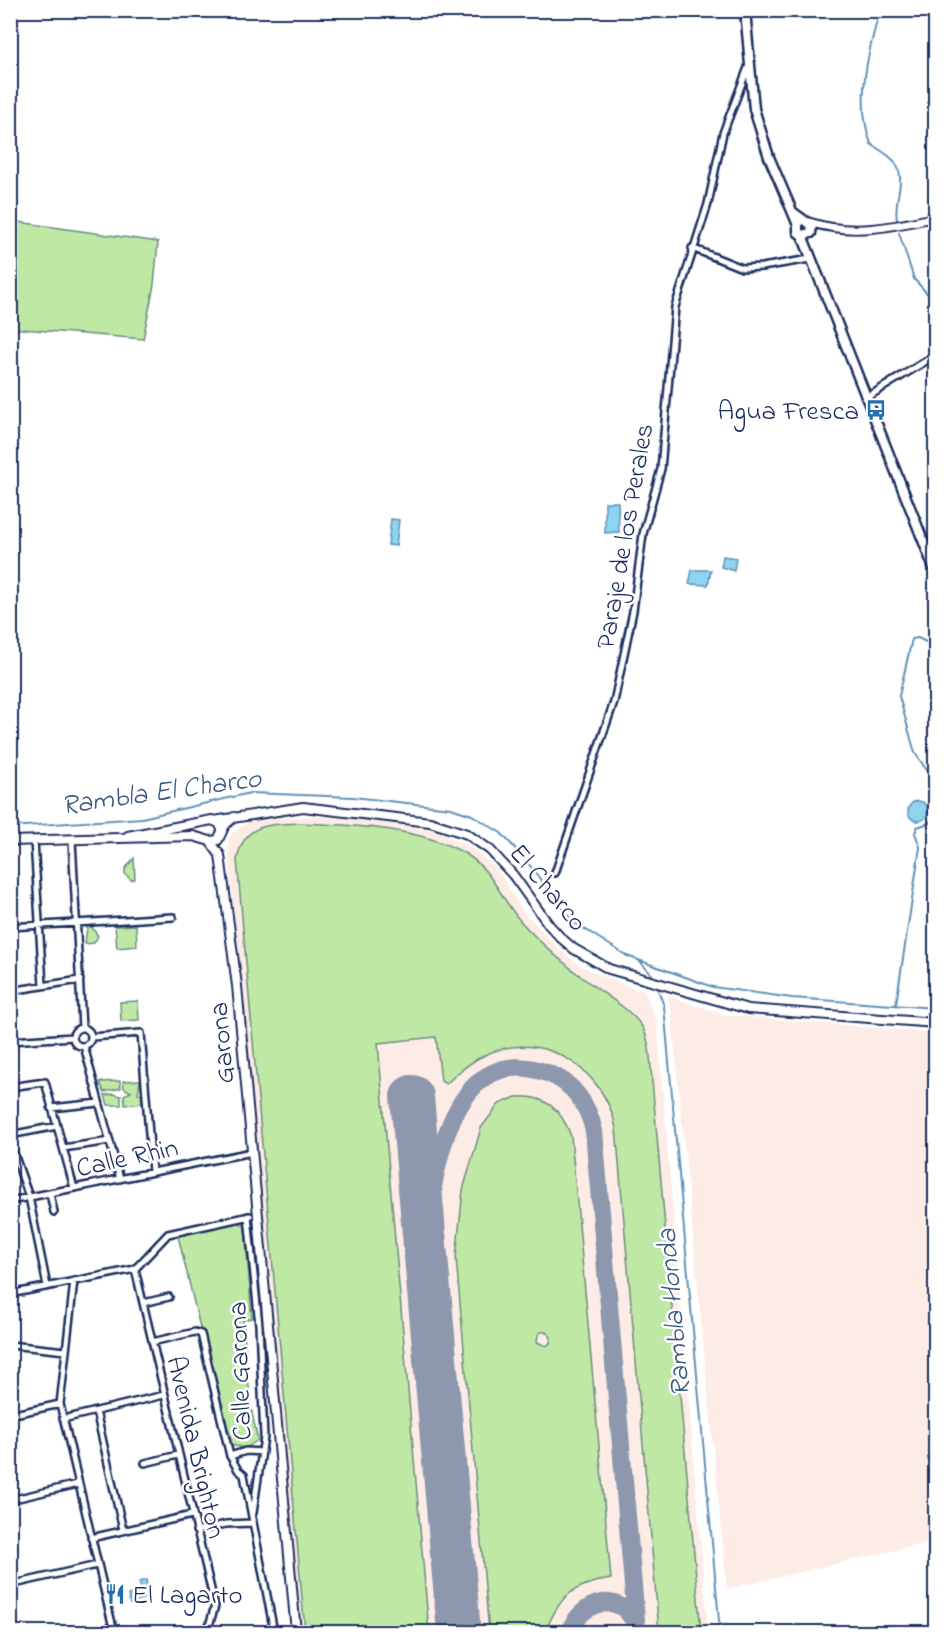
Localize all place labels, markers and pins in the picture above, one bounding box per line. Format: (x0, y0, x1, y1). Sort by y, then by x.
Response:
place label: Agua Fresca (717, 393, 859, 432)
bus stop icon: Agua Fresca (864, 398, 888, 422)
place label: El Lagarto (132, 1577, 242, 1616)
restaurant icon: El Lagarto (103, 1582, 127, 1606)

